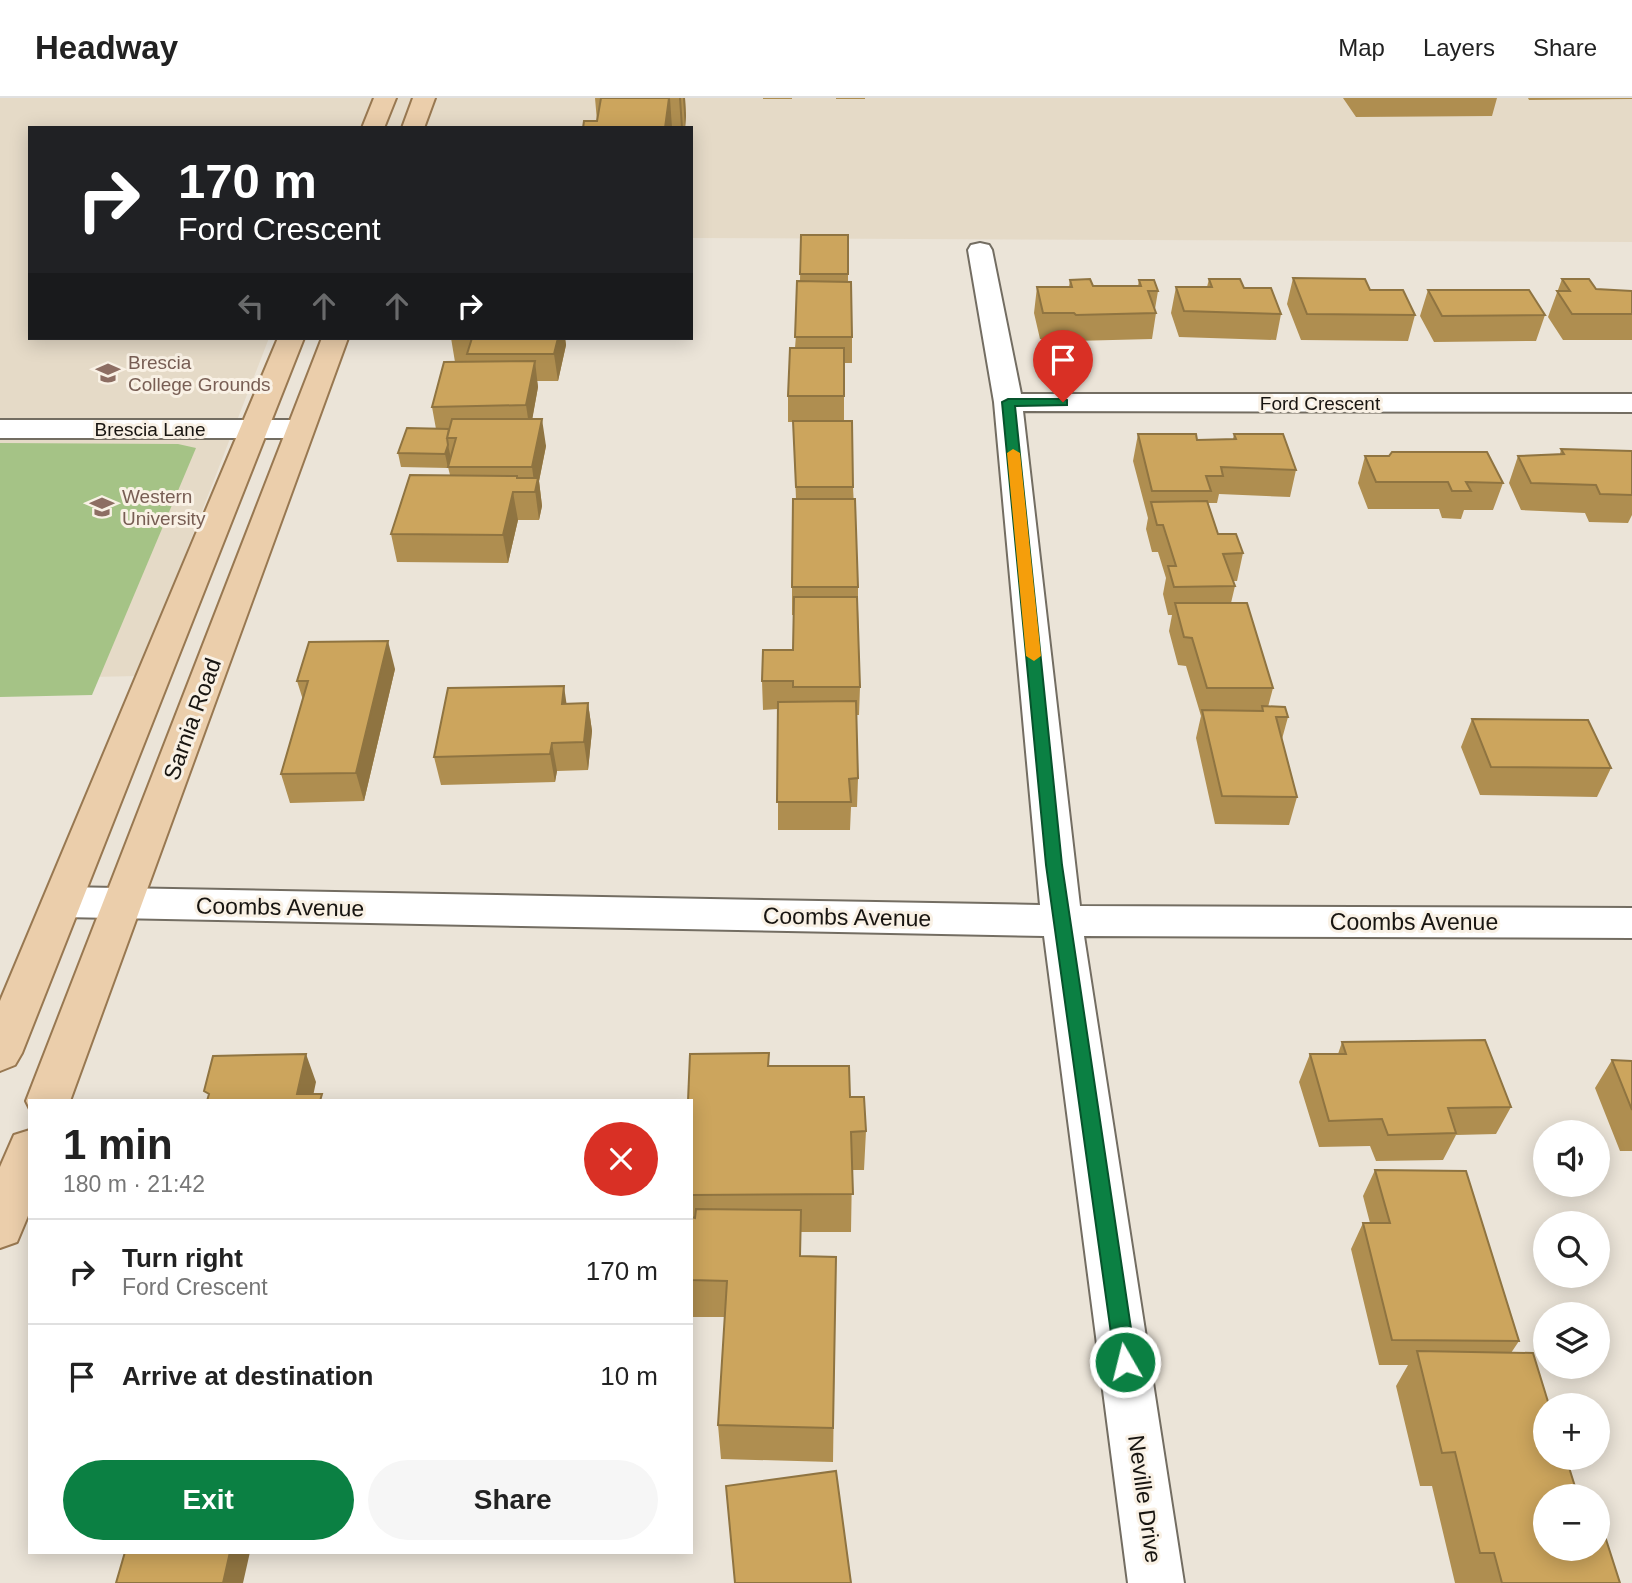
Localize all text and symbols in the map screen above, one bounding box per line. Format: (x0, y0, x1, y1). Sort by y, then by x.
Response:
text: Headway (35, 29, 178, 66)
text: Map (1338, 34, 1385, 61)
text: Layers (1423, 34, 1495, 61)
text: Share (1533, 34, 1597, 61)
icon: right (63, 154, 154, 245)
text: 170 m (178, 154, 317, 208)
text: Ford Crescent (178, 211, 381, 247)
icon: left (232, 287, 270, 325)
icon: ahead (305, 287, 343, 325)
icon: ahead (378, 287, 416, 325)
icon: right (451, 287, 489, 325)
pin (1033, 330, 1093, 402)
icon: arrive (1044, 341, 1082, 379)
place label: Brescia College Grounds (128, 352, 271, 395)
school or university icon: Brescia College Grounds (94, 359, 122, 387)
street label: Ford Crescent (1260, 393, 1381, 414)
street label: Brescia Lane (95, 419, 205, 440)
place label: Western University (122, 486, 206, 529)
school or university icon: Western University (88, 493, 116, 521)
street label: Sarnia Road (158, 654, 226, 784)
street label: Coombs Avenue (196, 893, 364, 921)
street label: Coombs Avenue (763, 903, 931, 931)
street label: Coombs Avenue (1330, 909, 1498, 935)
map controls (1533, 1120, 1610, 1561)
button: sound (1533, 1120, 1610, 1197)
text: 1 min (63, 1121, 173, 1168)
button: close (584, 1122, 658, 1196)
text: 180 m · 21:42 (63, 1171, 205, 1197)
button: search (1533, 1211, 1610, 1288)
text: Turn right (122, 1243, 243, 1273)
icon: right (63, 1253, 101, 1291)
text: 170 m (586, 1256, 658, 1286)
text: Ford Crescent (122, 1274, 268, 1300)
button: layers (1533, 1302, 1610, 1379)
position arrow (1088, 1325, 1162, 1399)
icon: arrive (63, 1358, 101, 1396)
text: Arrive at destination (122, 1361, 373, 1391)
text: 10 m (600, 1361, 658, 1391)
button: + (1533, 1393, 1610, 1470)
street label: Neville Drive (1123, 1433, 1167, 1565)
button: Exit (63, 1460, 354, 1540)
button: Share (368, 1460, 658, 1540)
button: − (1533, 1484, 1610, 1561)

